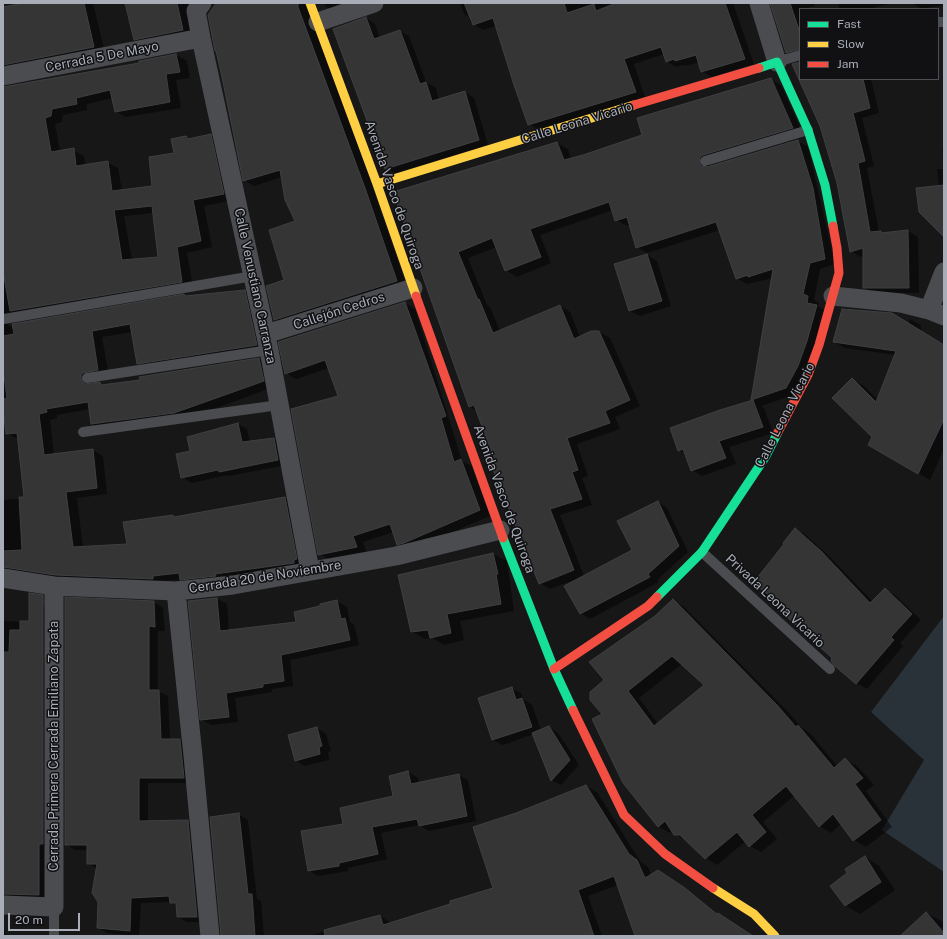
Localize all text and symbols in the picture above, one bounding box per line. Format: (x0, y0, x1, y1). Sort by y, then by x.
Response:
legend (799, 8, 939, 80)
text: Fast (837, 17, 861, 31)
text: Slow (837, 37, 864, 51)
street label: Cerrada 5 De Mayo (44, 38, 160, 76)
text: Jam (837, 57, 859, 71)
street label: Calle Leona Vicario (519, 99, 635, 147)
street label: Avenida Vasco de Quiroga (361, 118, 427, 272)
street label: Calle Venustiano Carranza (231, 207, 279, 365)
street label: Callejón Cedros (291, 289, 387, 333)
street label: Calle Leona Vicario (752, 360, 818, 470)
street label: Avenida Vasco de Quiroga (470, 423, 538, 575)
street label: Privada Leona Vicario (722, 551, 828, 651)
street label: Cerrada 20 de Noviembre (188, 557, 342, 597)
street label: Cerrada Primera Cerrada Emiliano Zapata (46, 621, 62, 871)
scale bar (10, 905, 82, 931)
text: 20 m (15, 913, 43, 927)

